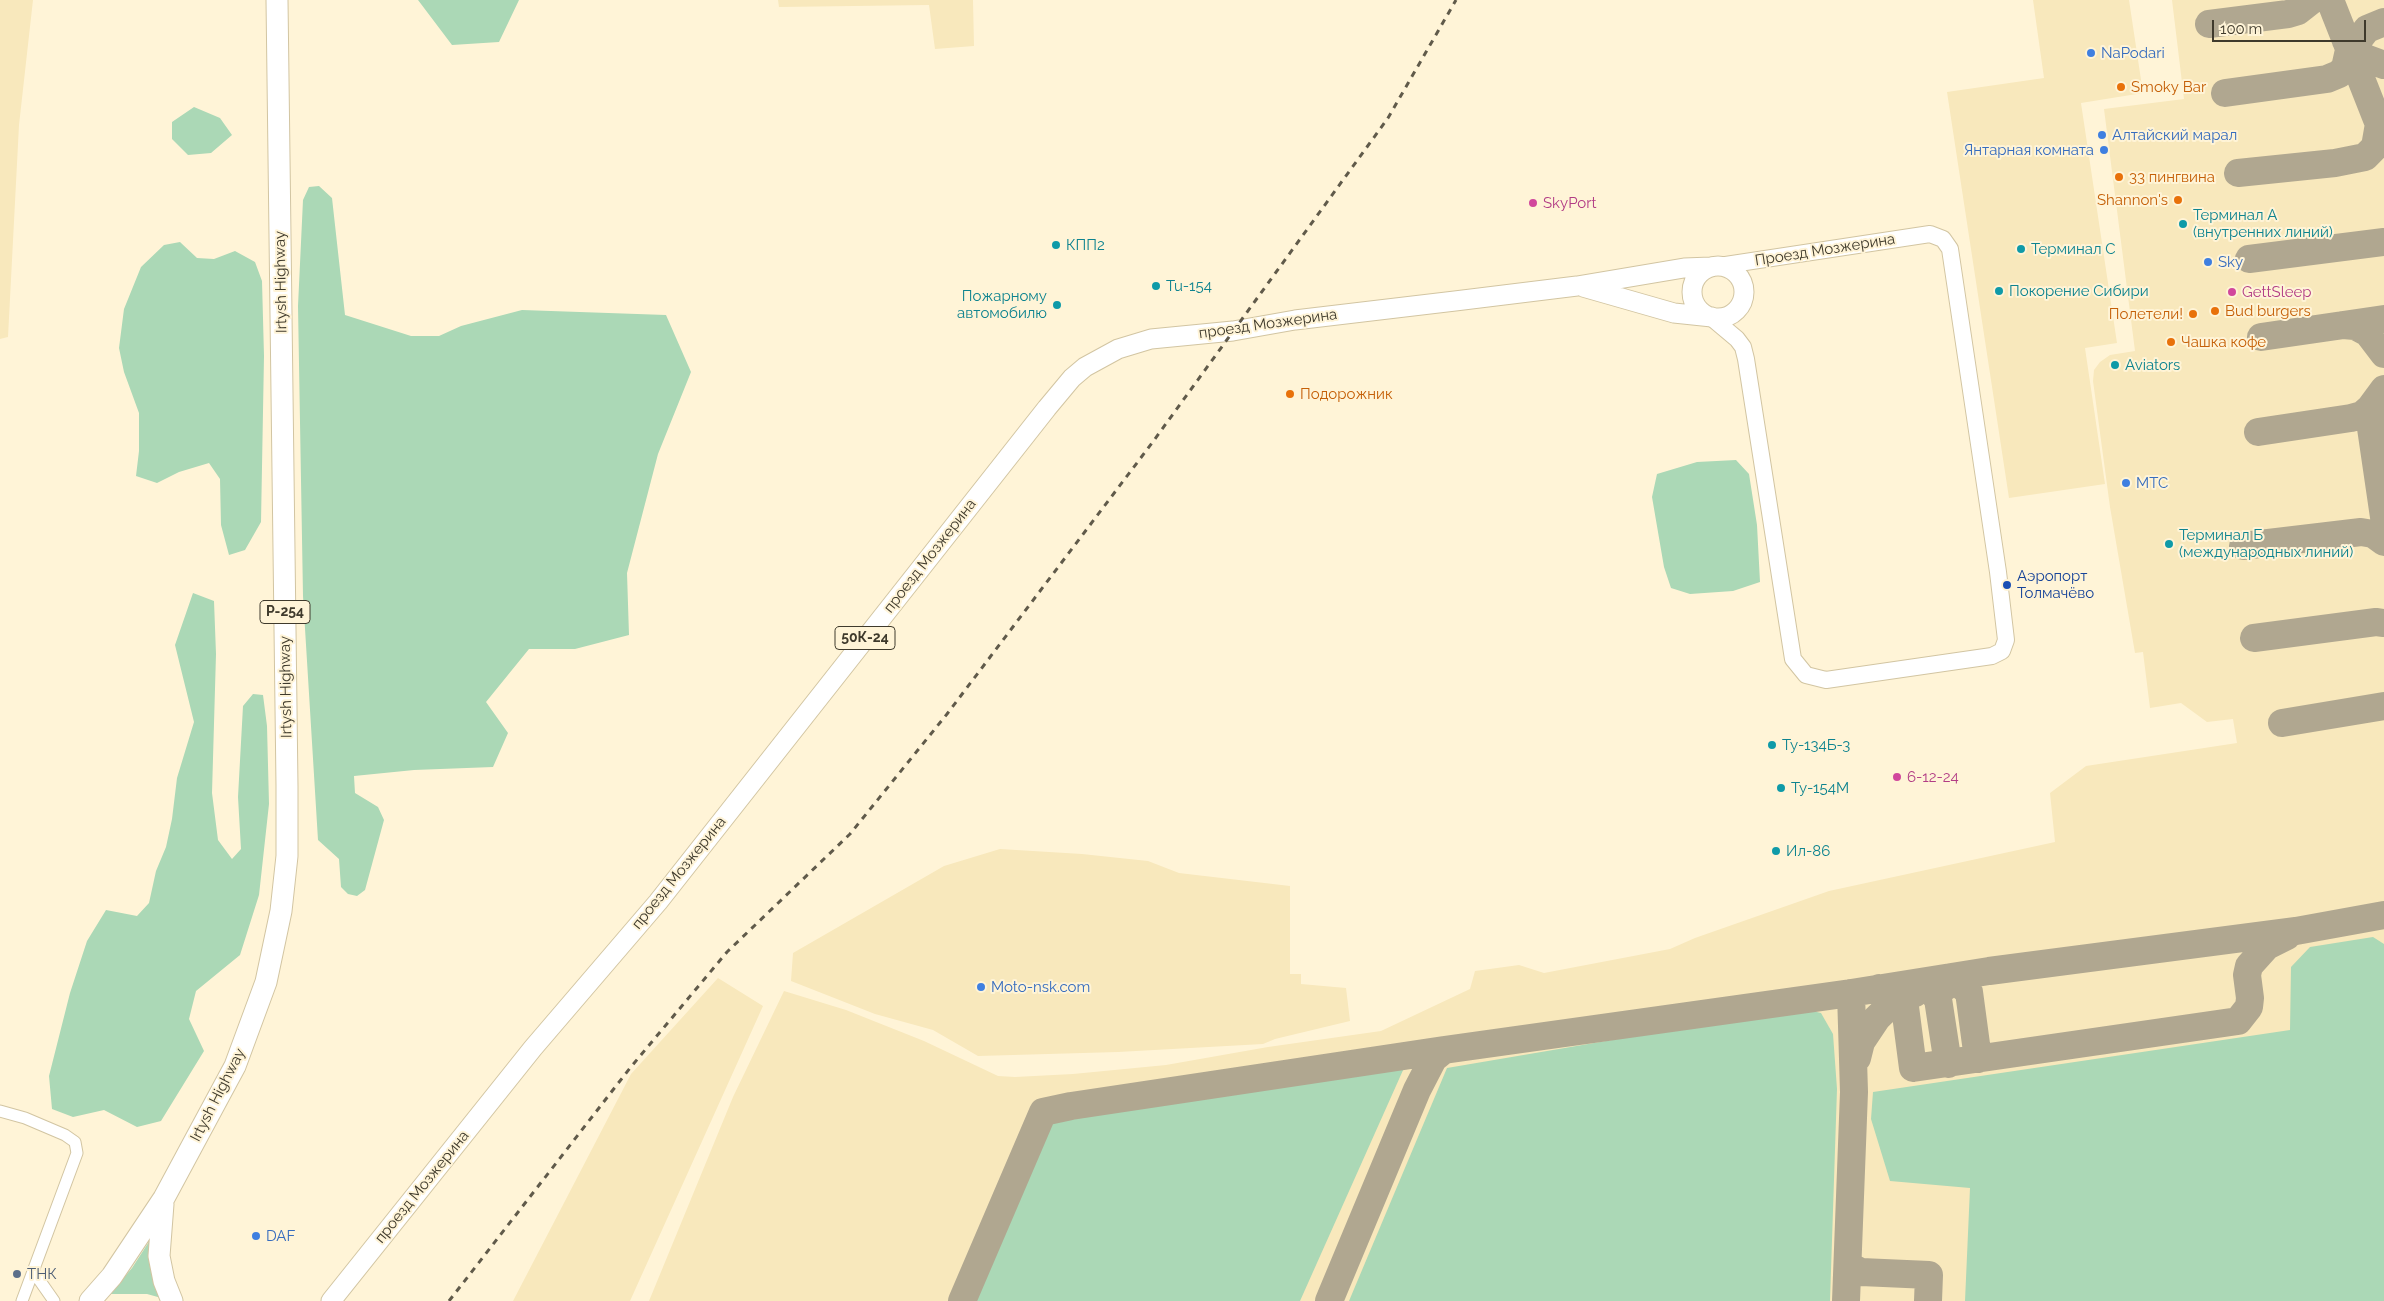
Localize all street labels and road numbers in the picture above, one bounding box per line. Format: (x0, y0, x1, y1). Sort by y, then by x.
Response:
street label: Проезд Мозжерина (1754, 230, 1896, 270)
street label: Irtysh Highway (271, 231, 291, 333)
street label: проезд Мозжерина (1198, 305, 1338, 343)
street label: проезд Мозжерина (880, 496, 980, 616)
road number: Р-254 (260, 600, 310, 624)
road number: 50К-24 (835, 626, 895, 650)
street label: Irtysh Highway (276, 636, 296, 738)
street label: проезд Мозжерина (628, 813, 730, 933)
street label: Irtysh Highway (187, 1045, 249, 1145)
street label: проезд Мозжерина (371, 1127, 473, 1247)

